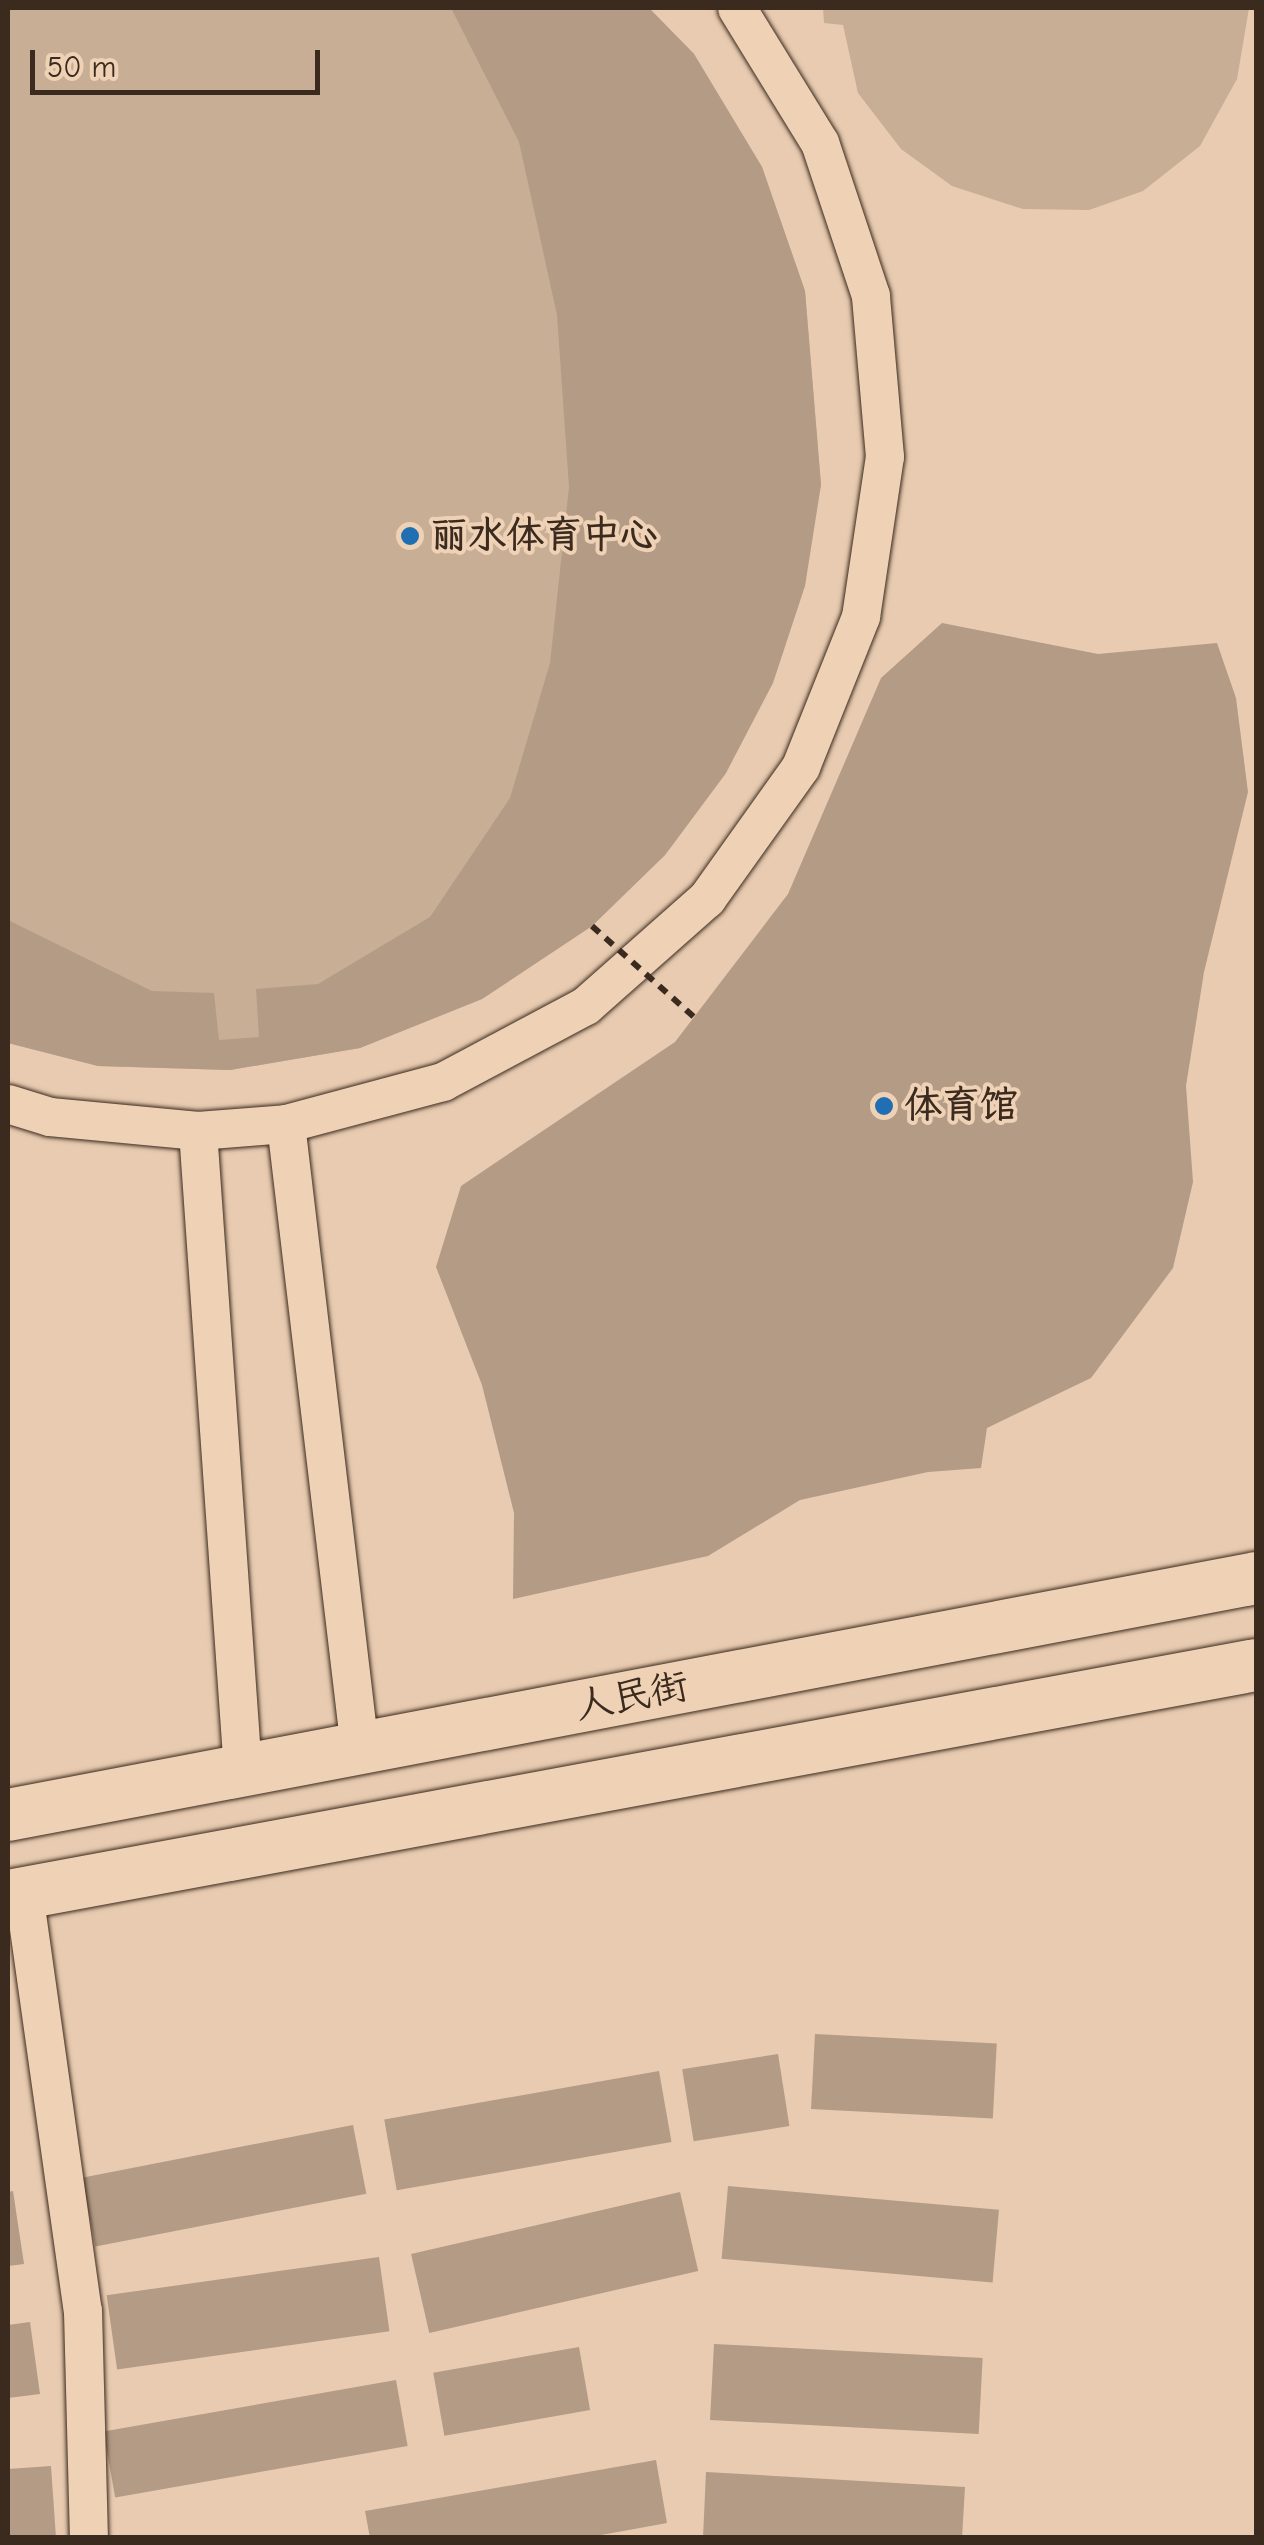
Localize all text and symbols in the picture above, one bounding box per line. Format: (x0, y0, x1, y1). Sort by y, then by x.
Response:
scale bar (35, 30, 325, 92)
text: 50 m (47, 50, 116, 85)
place label: 丽水体育中心 (430, 513, 658, 559)
marker: 丽水体育中心 (399, 525, 421, 547)
place label: 体育馆 (904, 1083, 1018, 1129)
marker: 体育馆 (873, 1095, 895, 1117)
street label: 人民街 (572, 1664, 692, 1730)

